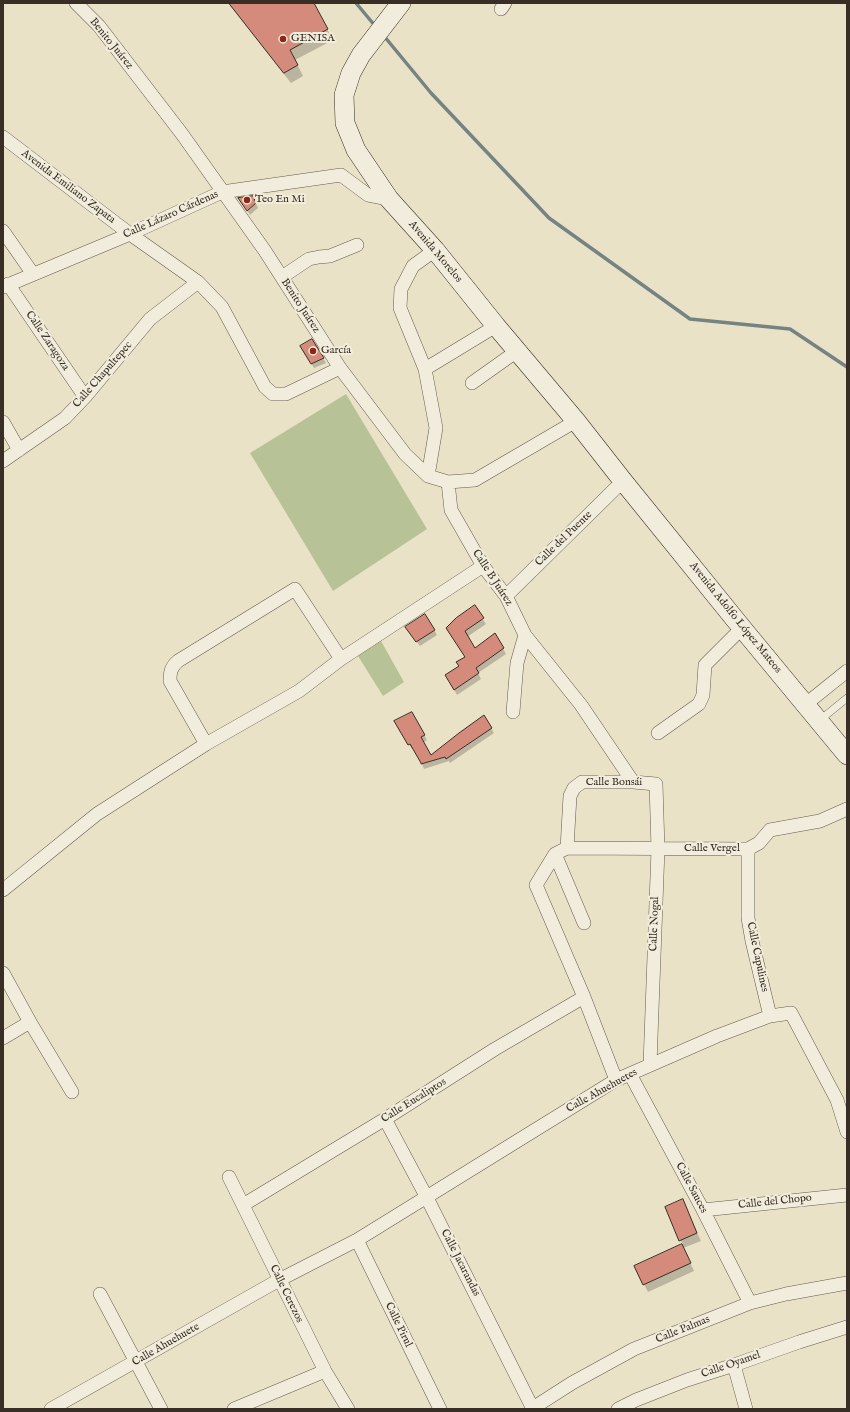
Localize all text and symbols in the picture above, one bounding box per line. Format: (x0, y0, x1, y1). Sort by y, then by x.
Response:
street label: Benito Juárez (86, 16, 136, 72)
place label: GENISA (291, 32, 335, 46)
marker: GENISA (278, 34, 288, 44)
street label: Avenida Emiliano Zapata (18, 147, 118, 227)
street label: Calle Lázaro Cárdenas (121, 188, 221, 242)
place label: Teo En Mi (255, 193, 305, 207)
marker: Teo En Mi (242, 195, 252, 205)
street label: Avenida Morelos (405, 218, 465, 286)
street label: Benito Juárez (278, 276, 322, 336)
street label: Calle Zaragoza (22, 309, 72, 373)
street label: Calle Chapultepec (71, 339, 135, 411)
place label: García (321, 344, 351, 358)
marker: García (308, 346, 318, 356)
street label: Calle del Puente (533, 509, 595, 569)
street label: Calle B Juárez (469, 547, 515, 609)
street label: Avenida Adolfo López Mateos (686, 560, 784, 676)
street label: Calle Bonsái (586, 776, 642, 790)
street label: Calle Vergel (684, 842, 740, 856)
street label: Calle Nogal (647, 896, 663, 952)
street label: Calle Capulines (743, 921, 771, 993)
street label: Calle Ahuehuetes (564, 1066, 640, 1116)
street label: Calle Eucaliptos (379, 1076, 449, 1126)
street label: Calle Sauces (672, 1160, 710, 1216)
street label: Calle del Chopo (738, 1192, 812, 1212)
street label: Calle Jacarandas (437, 1227, 483, 1299)
street label: Calle Cerezos (266, 1263, 306, 1325)
street label: Calle Pirul (382, 1300, 414, 1350)
street label: Calle Palmas (654, 1313, 712, 1347)
street label: Calle Ahuehuete (130, 1320, 202, 1370)
street label: Calle Oyamel (700, 1349, 762, 1381)

